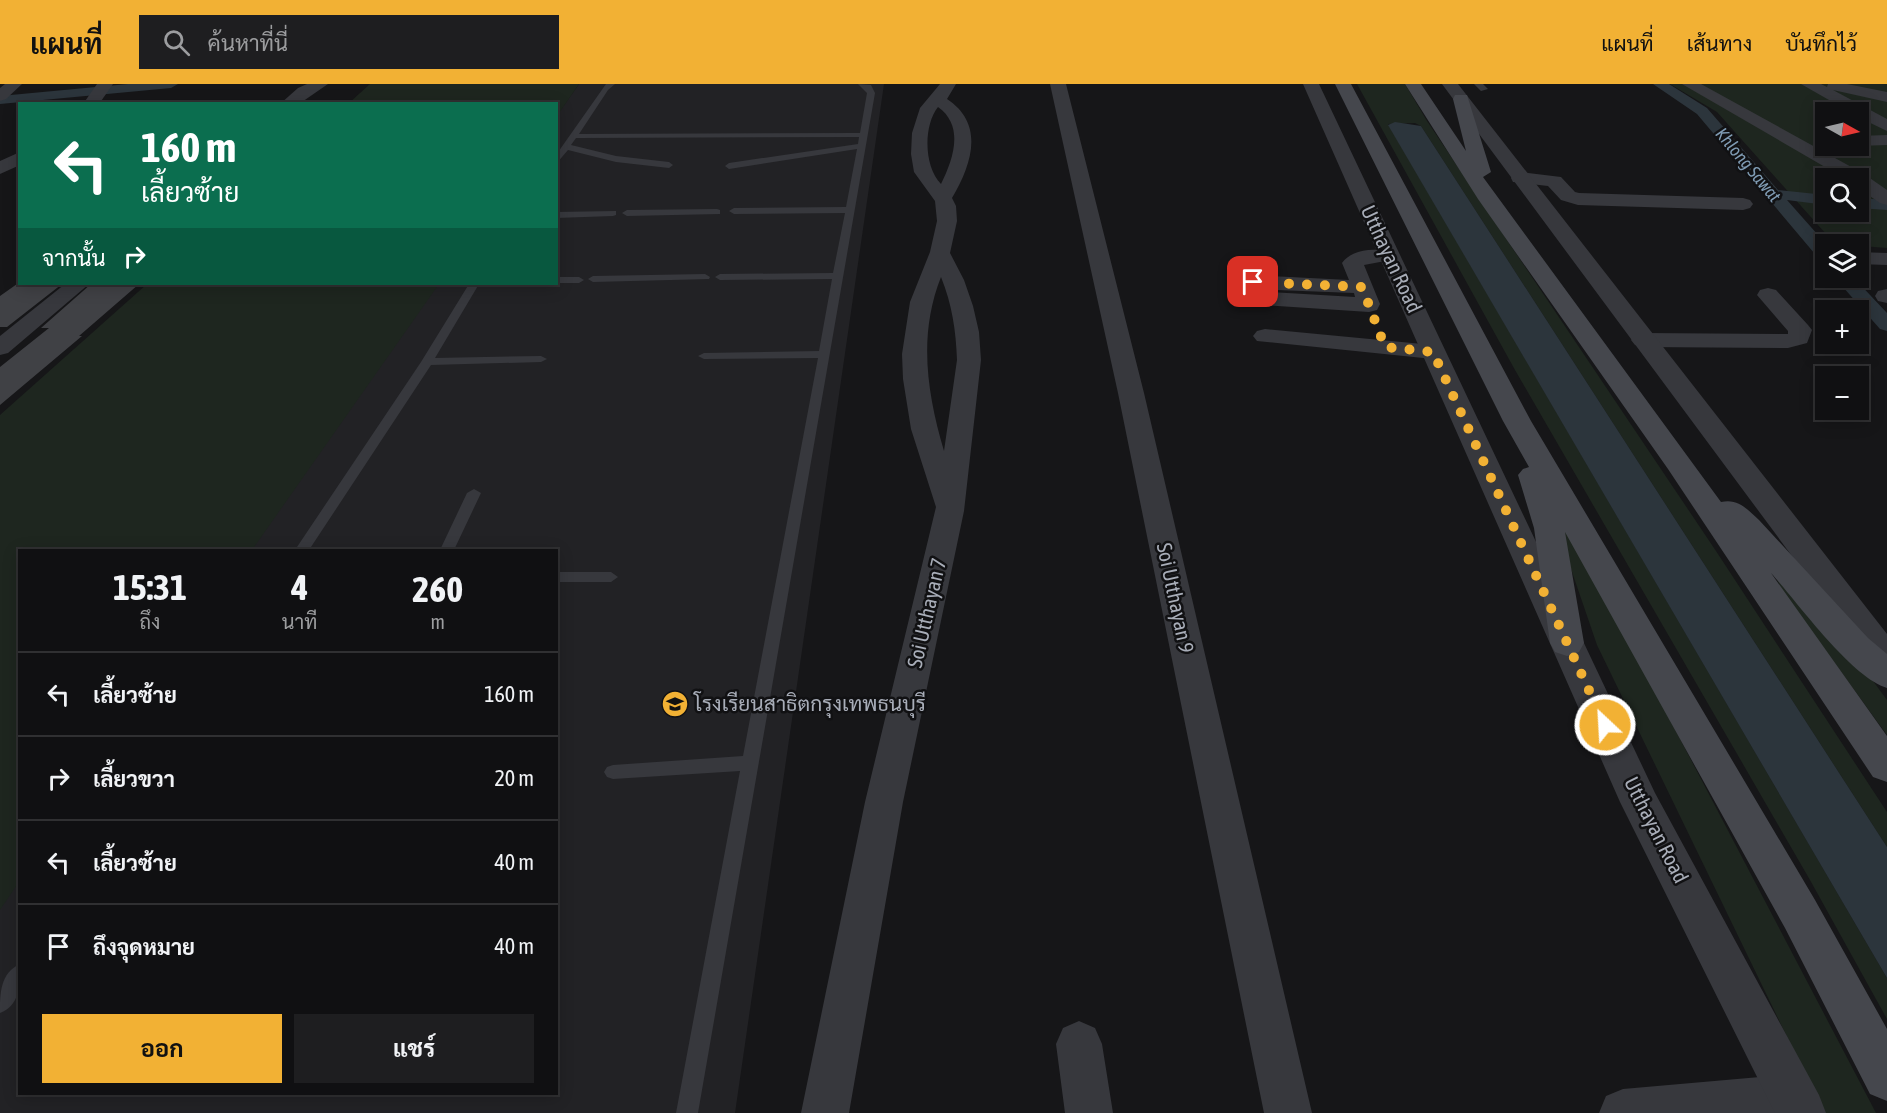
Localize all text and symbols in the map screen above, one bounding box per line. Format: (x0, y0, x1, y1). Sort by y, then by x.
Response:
search box (139, 15, 559, 69)
icon: search (160, 26, 193, 59)
text: แผนที่ (30, 28, 103, 60)
text: ค้นหาที่นี่ (208, 30, 288, 56)
text: แผนที่ (1601, 31, 1654, 55)
text: เส้นทาง (1687, 31, 1752, 55)
text: บันทึกไว้ (1785, 31, 1857, 55)
north arrow (1815, 102, 1869, 156)
map controls (1815, 102, 1869, 420)
text: 160 m (141, 123, 236, 171)
water label: Khlong Sawat (1711, 123, 1786, 207)
icon: left (42, 126, 120, 204)
button: search (1815, 168, 1869, 222)
text: เลี้ยวซ้าย (141, 177, 239, 208)
street label: Utthayan Road (1357, 201, 1427, 316)
button: layers (1815, 234, 1869, 288)
icon: right (118, 240, 151, 273)
text: จากนั้น (42, 245, 106, 271)
pin (1227, 256, 1278, 307)
icon: arrive (1236, 265, 1269, 298)
button: + (1815, 300, 1869, 354)
button: − (1815, 366, 1869, 420)
street label: Soi Utthayan 9 (1153, 541, 1199, 655)
street label: Soi Utthayan 7 (902, 556, 950, 670)
text: 15:31 (113, 566, 187, 608)
text: 4 (291, 566, 308, 608)
text: 260 (412, 568, 463, 610)
text: ถึง (140, 610, 160, 633)
text: นาที (282, 610, 317, 633)
text: m (430, 610, 445, 633)
icon: left (42, 678, 75, 711)
text: 160 m (484, 681, 534, 707)
text: เลี้ยวซ้าย (93, 682, 177, 708)
school or university icon: โรงเรียนสาธิตกรุงเทพธนบุรี (660, 689, 690, 719)
place label: โรงเรียนสาธิตกรุงเทพธนบุรี (693, 691, 926, 718)
position arrow (1573, 693, 1637, 757)
icon: right (42, 762, 75, 795)
text: 20 m (494, 765, 534, 791)
text: เลี้ยวขวา (93, 766, 175, 792)
street label: Utthayan Road (1620, 773, 1694, 887)
icon: left (42, 846, 75, 879)
text: 40 m (494, 849, 534, 875)
text: เลี้ยวซ้าย (93, 850, 177, 876)
icon: arrive (42, 930, 75, 963)
text: 40 m (494, 933, 534, 959)
text: ถึงจุดหมาย (93, 934, 195, 960)
button: ออก (42, 1014, 282, 1083)
button: แชร์ (294, 1014, 534, 1083)

